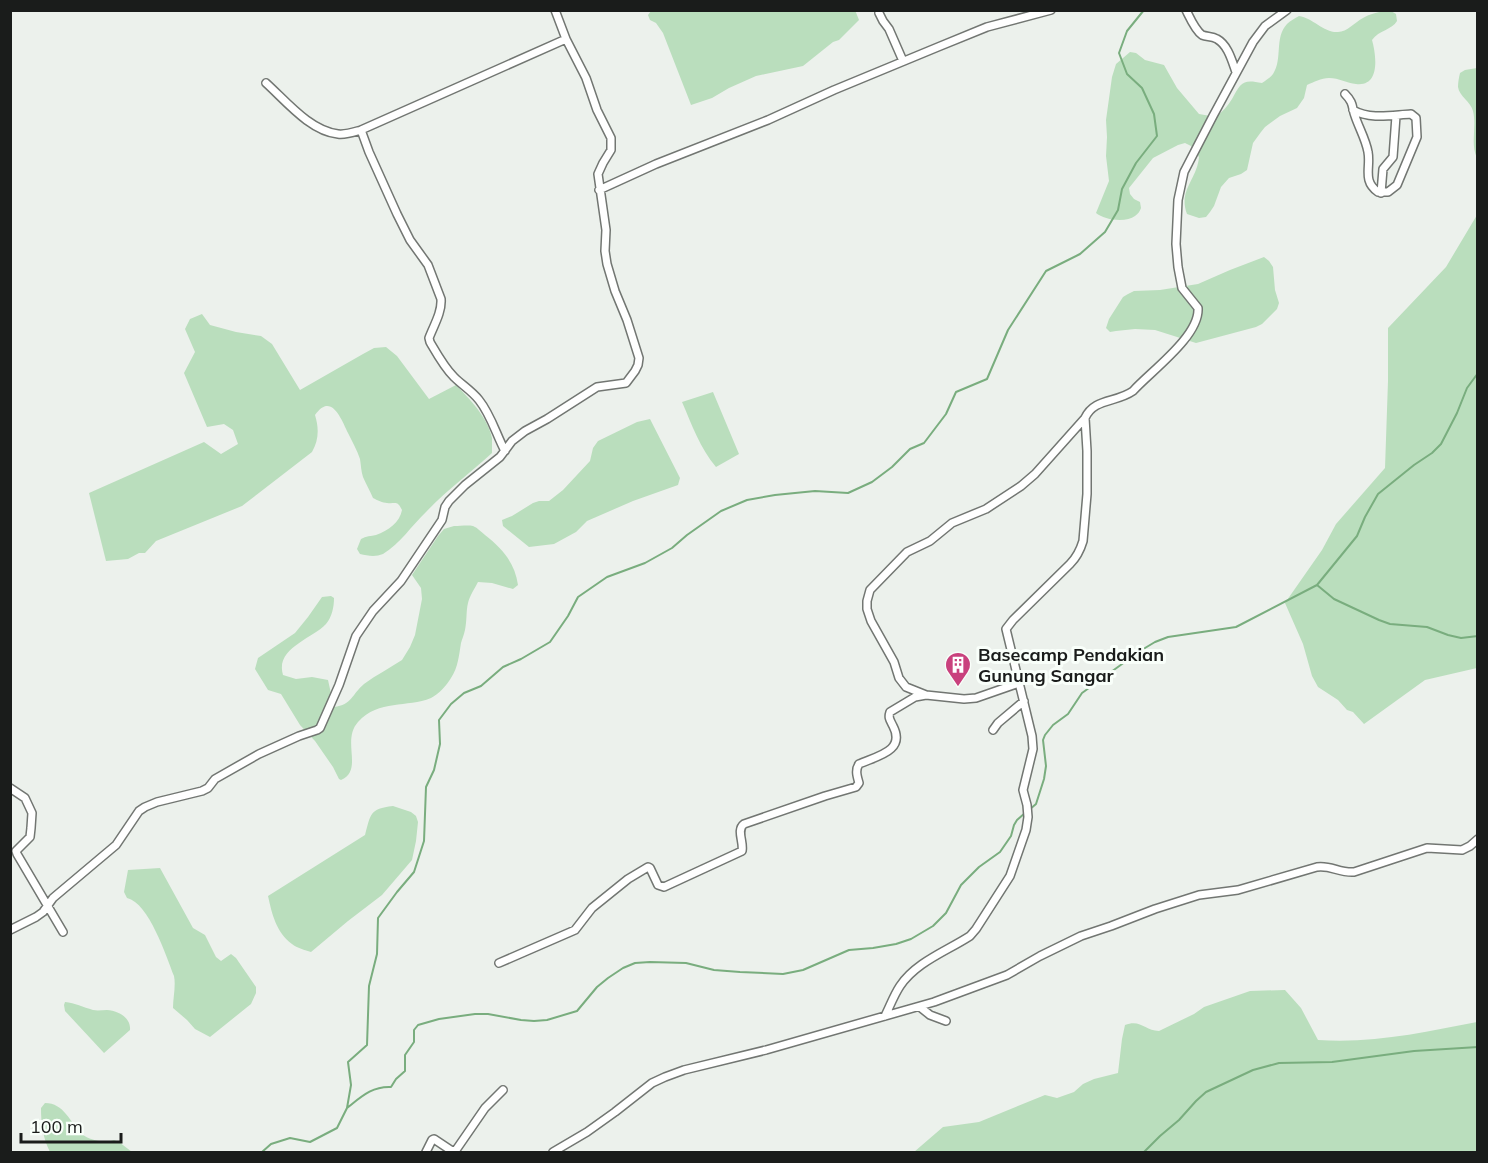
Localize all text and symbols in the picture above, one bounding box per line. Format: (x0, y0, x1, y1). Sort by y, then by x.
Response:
place label: Basecamp Pendakian Gunung Sangar (978, 643, 1164, 687)
building icon: Basecamp Pendakian Gunung Sangar (943, 650, 973, 688)
scale bar (21, 1106, 122, 1144)
text: 100 m (30, 1115, 83, 1138)

